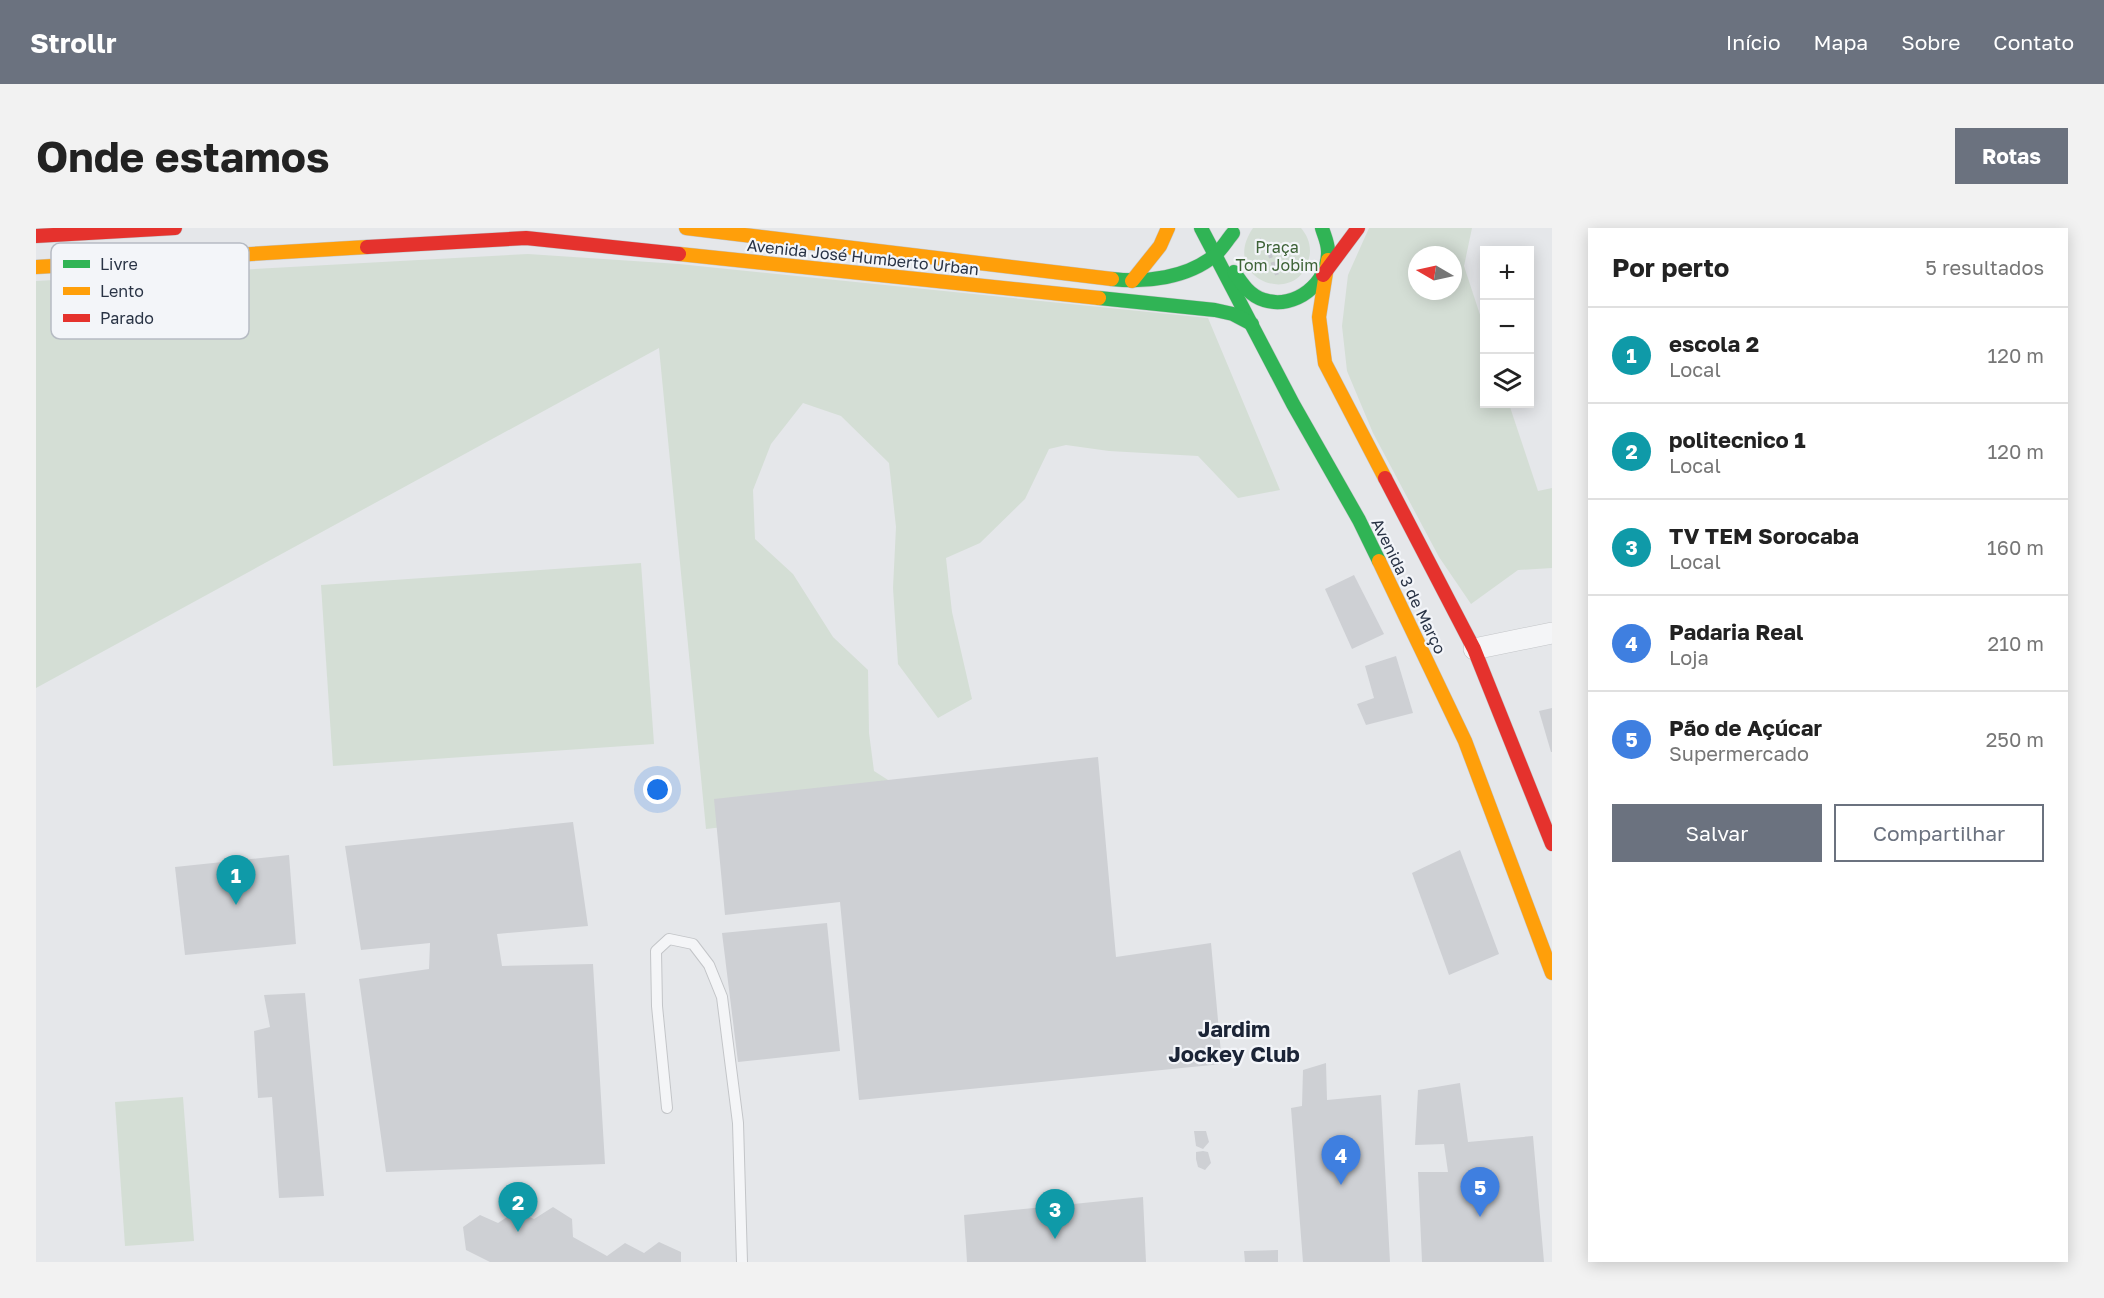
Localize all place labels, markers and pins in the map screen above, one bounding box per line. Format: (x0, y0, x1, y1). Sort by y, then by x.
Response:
pin: 1 (216, 856, 256, 905)
pin: 4 (1322, 1136, 1360, 1185)
pin: 5 (1460, 1168, 1500, 1217)
pin: 2 (498, 1182, 538, 1232)
pin: 3 (1036, 1190, 1074, 1239)

